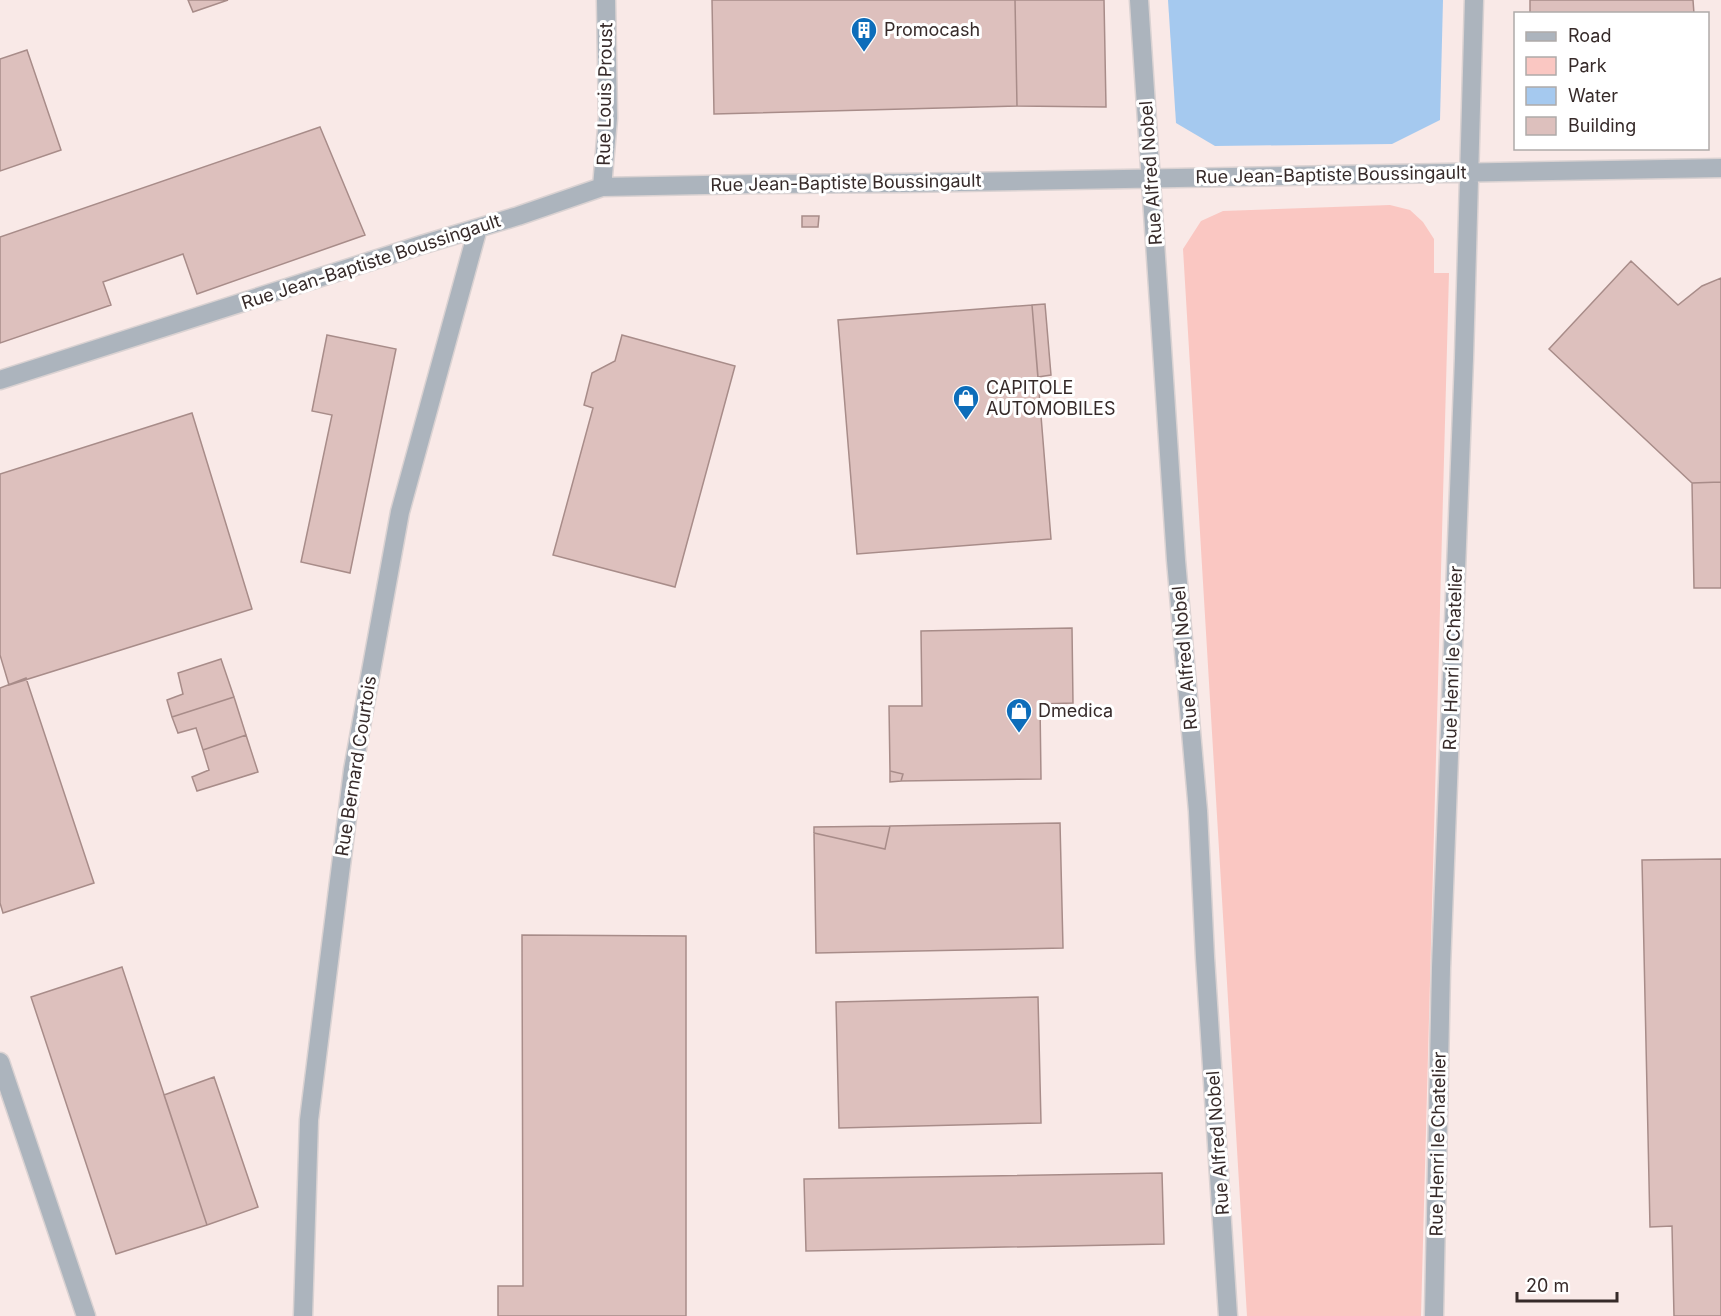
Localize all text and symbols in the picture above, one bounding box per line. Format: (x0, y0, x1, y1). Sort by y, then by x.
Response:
legend (1514, 12, 1709, 150)
building icon: Promocash (849, 15, 879, 53)
place label: Promocash (884, 19, 980, 40)
street label: Rue Louis Proust (593, 22, 616, 166)
text: Road (1568, 25, 1611, 46)
text: Park (1568, 55, 1607, 76)
text: Water (1568, 85, 1618, 106)
street label: Rue Alfred Nobel (1135, 100, 1166, 246)
text: Building (1568, 115, 1636, 136)
street label: Rue Jean-Baptiste Boussingault (1195, 162, 1467, 187)
street label: Rue Jean-Baptiste Boussingault (710, 170, 982, 195)
street label: Rue Jean-Baptiste Boussingault (239, 210, 503, 313)
place label: CAPITOLE AUTOMOBILES (986, 377, 1116, 419)
shop icon: CAPITOLE AUTOMOBILES (951, 383, 981, 421)
street label: Rue Henri le Chatelier (1439, 565, 1466, 751)
street label: Rue Alfred Nobel (1168, 585, 1201, 731)
street label: Rue Bernard Courtois (331, 674, 380, 858)
shop icon: Dmedica (1004, 696, 1034, 734)
place label: Dmedica (1038, 700, 1113, 721)
street label: Rue Henri le Chatelier (1425, 1051, 1450, 1237)
street label: Rue Alfred Nobel (1202, 1070, 1233, 1216)
scale bar (1517, 1265, 1618, 1303)
text: 20 m (1526, 1275, 1569, 1296)

